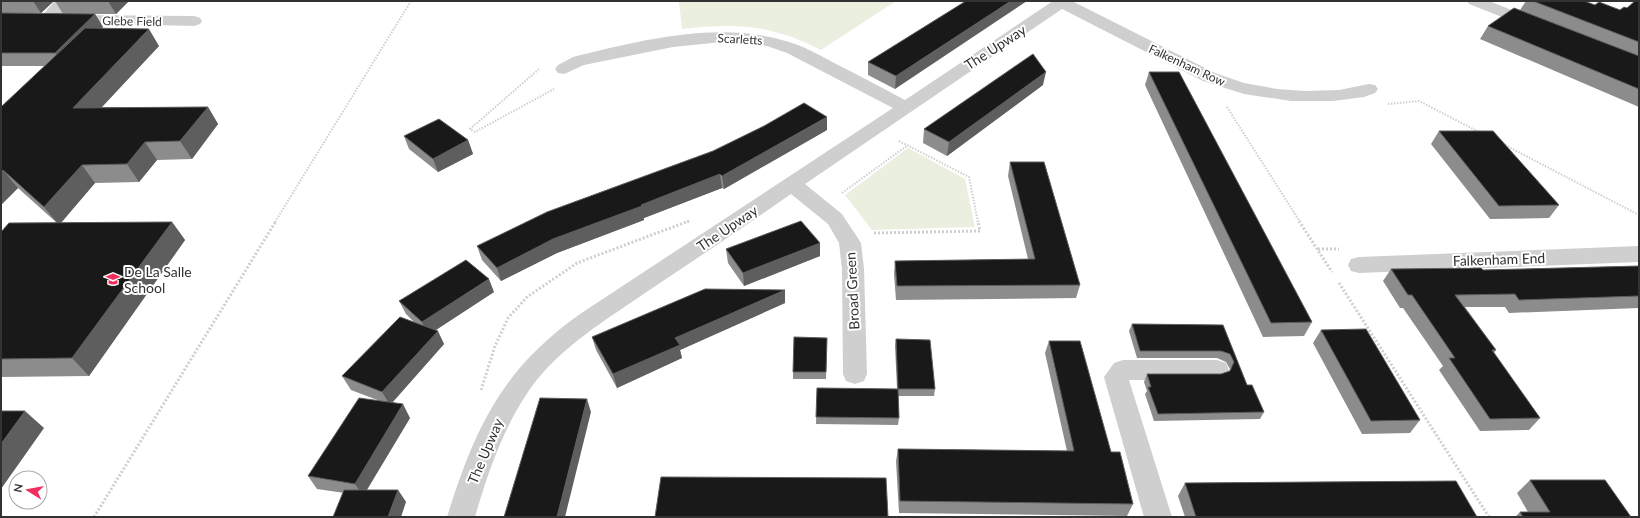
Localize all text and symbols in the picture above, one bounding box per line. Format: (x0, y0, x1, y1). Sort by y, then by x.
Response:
street label: Glebe Field (102, 13, 162, 29)
street label: The Upway (961, 20, 1030, 73)
street label: Scarletts (717, 30, 763, 48)
street label: Falkenham Row (1146, 41, 1228, 89)
street label: The Upway (693, 201, 761, 255)
street label: Falkenham End (1452, 249, 1546, 269)
street label: Broad Green (841, 252, 863, 330)
place label: De La Salle School (124, 263, 192, 296)
school or university icon: De La Salle School (105, 271, 121, 287)
street label: The Upway (464, 415, 507, 486)
north arrow (8, 470, 48, 510)
text: N (11, 483, 25, 493)

